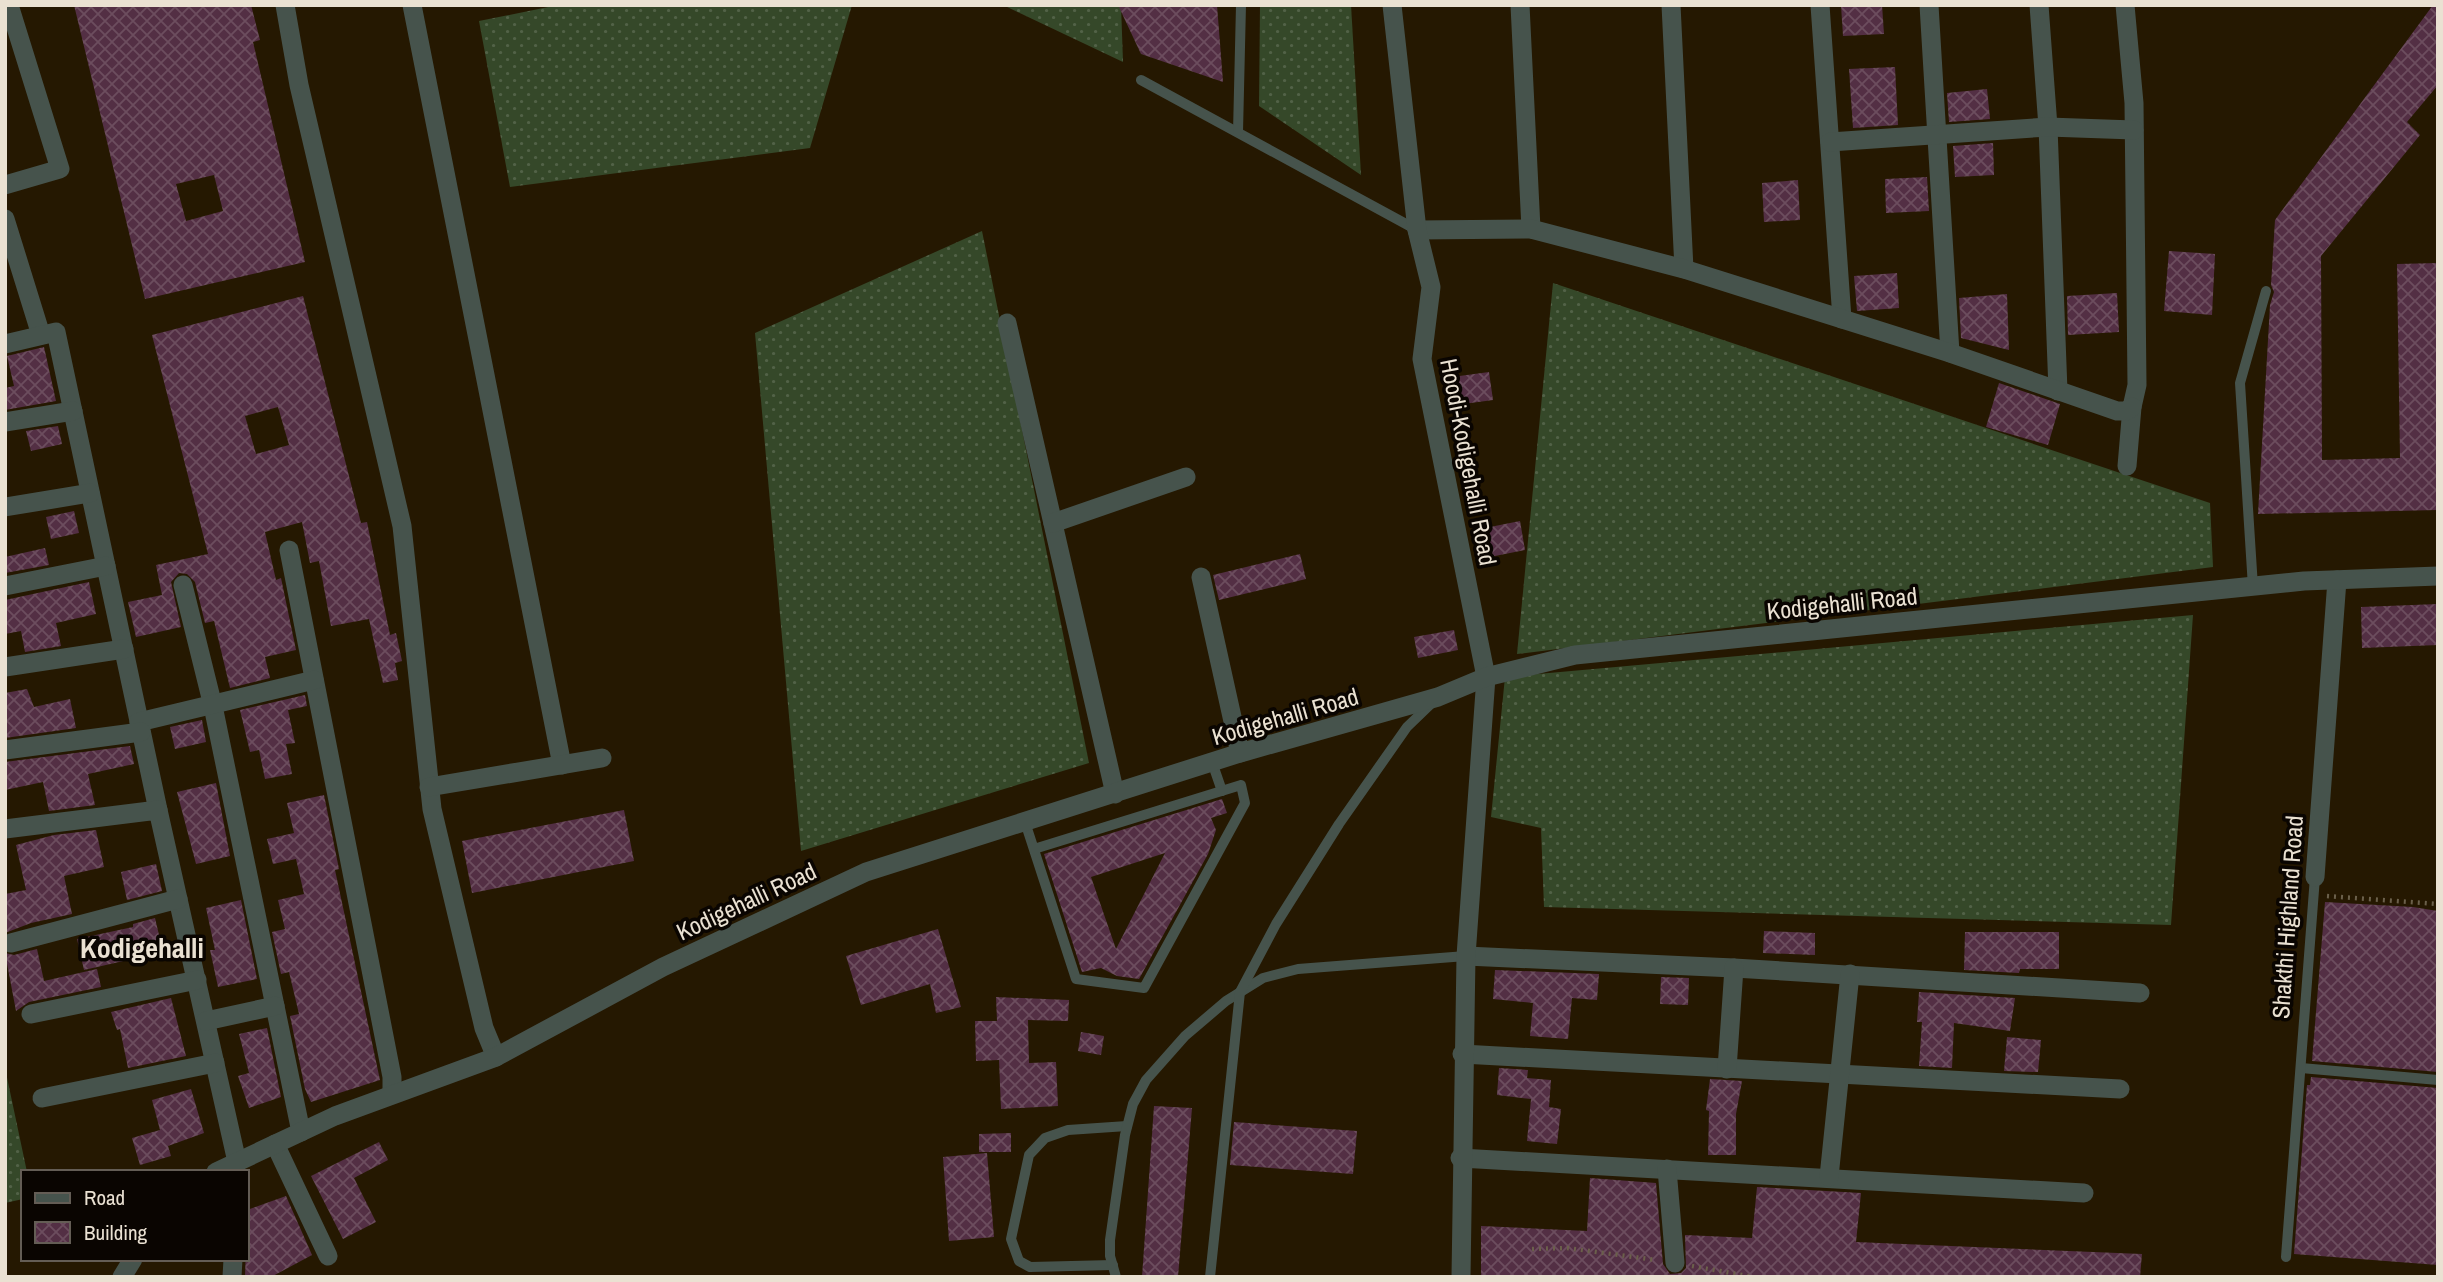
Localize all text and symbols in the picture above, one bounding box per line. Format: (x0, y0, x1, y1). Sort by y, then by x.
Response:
street label: Hoodi-Kodigehalli Road (1433, 356, 1505, 568)
street label: Kodigehalli Road (1765, 579, 1919, 627)
street label: Kodigehalli Road (1208, 680, 1362, 752)
street label: Shakthi Highland Road (2264, 814, 2310, 1020)
street label: Kodigehalli Road (671, 855, 821, 947)
district label: Kodigehalli (80, 929, 204, 967)
legend (21, 1170, 248, 1261)
text: Road (84, 1183, 125, 1212)
text: Building (84, 1218, 148, 1247)

